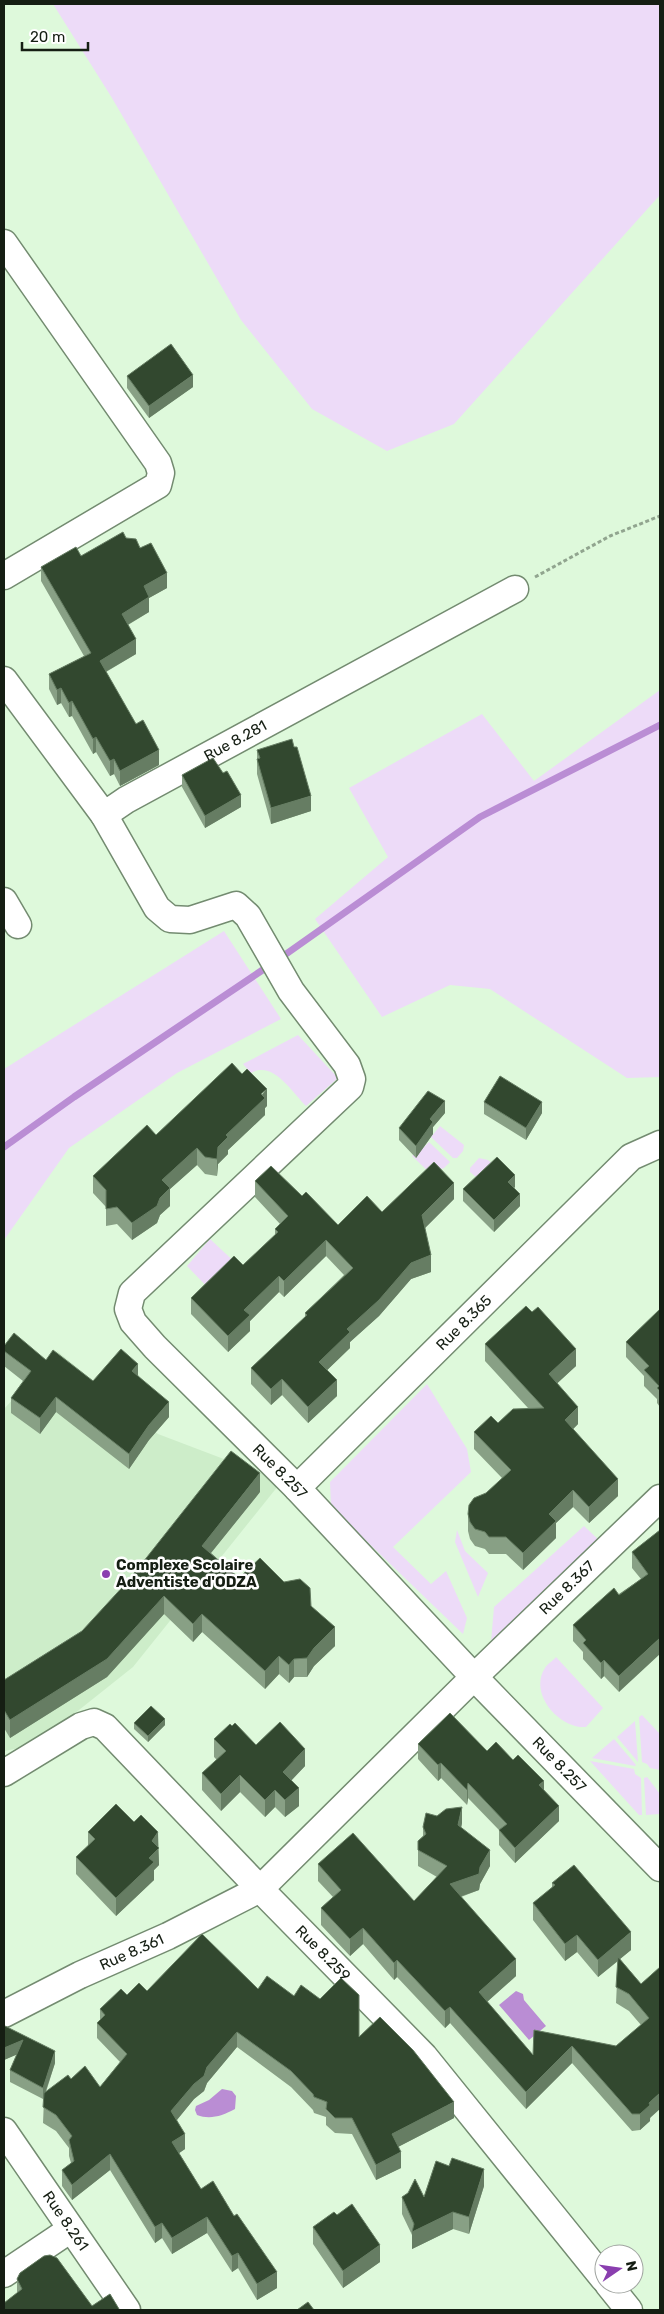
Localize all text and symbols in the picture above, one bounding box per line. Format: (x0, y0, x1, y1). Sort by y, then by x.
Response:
scale bar (22, 20, 89, 52)
text: 20 m (30, 28, 65, 46)
street label: Rue 8.281 (201, 716, 270, 765)
street label: Rue 8.365 (432, 1291, 496, 1354)
street label: Rue 8.257 (249, 1440, 311, 1502)
place label: Complexe Scolaire Adventiste d'ODZA (116, 1556, 257, 1591)
street label: Rue 8.367 (536, 1557, 598, 1618)
marker: Complexe Scolaire Adventiste d'ODZA (100, 1568, 112, 1580)
street label: Rue 8.257 (529, 1733, 590, 1796)
street label: Rue 8.259 (292, 1922, 354, 1985)
street label: Rue 8.361 (97, 1930, 167, 1974)
street label: Rue 8.261 (39, 2188, 92, 2254)
north arrow (594, 2244, 644, 2294)
text: N (622, 2259, 641, 2273)

